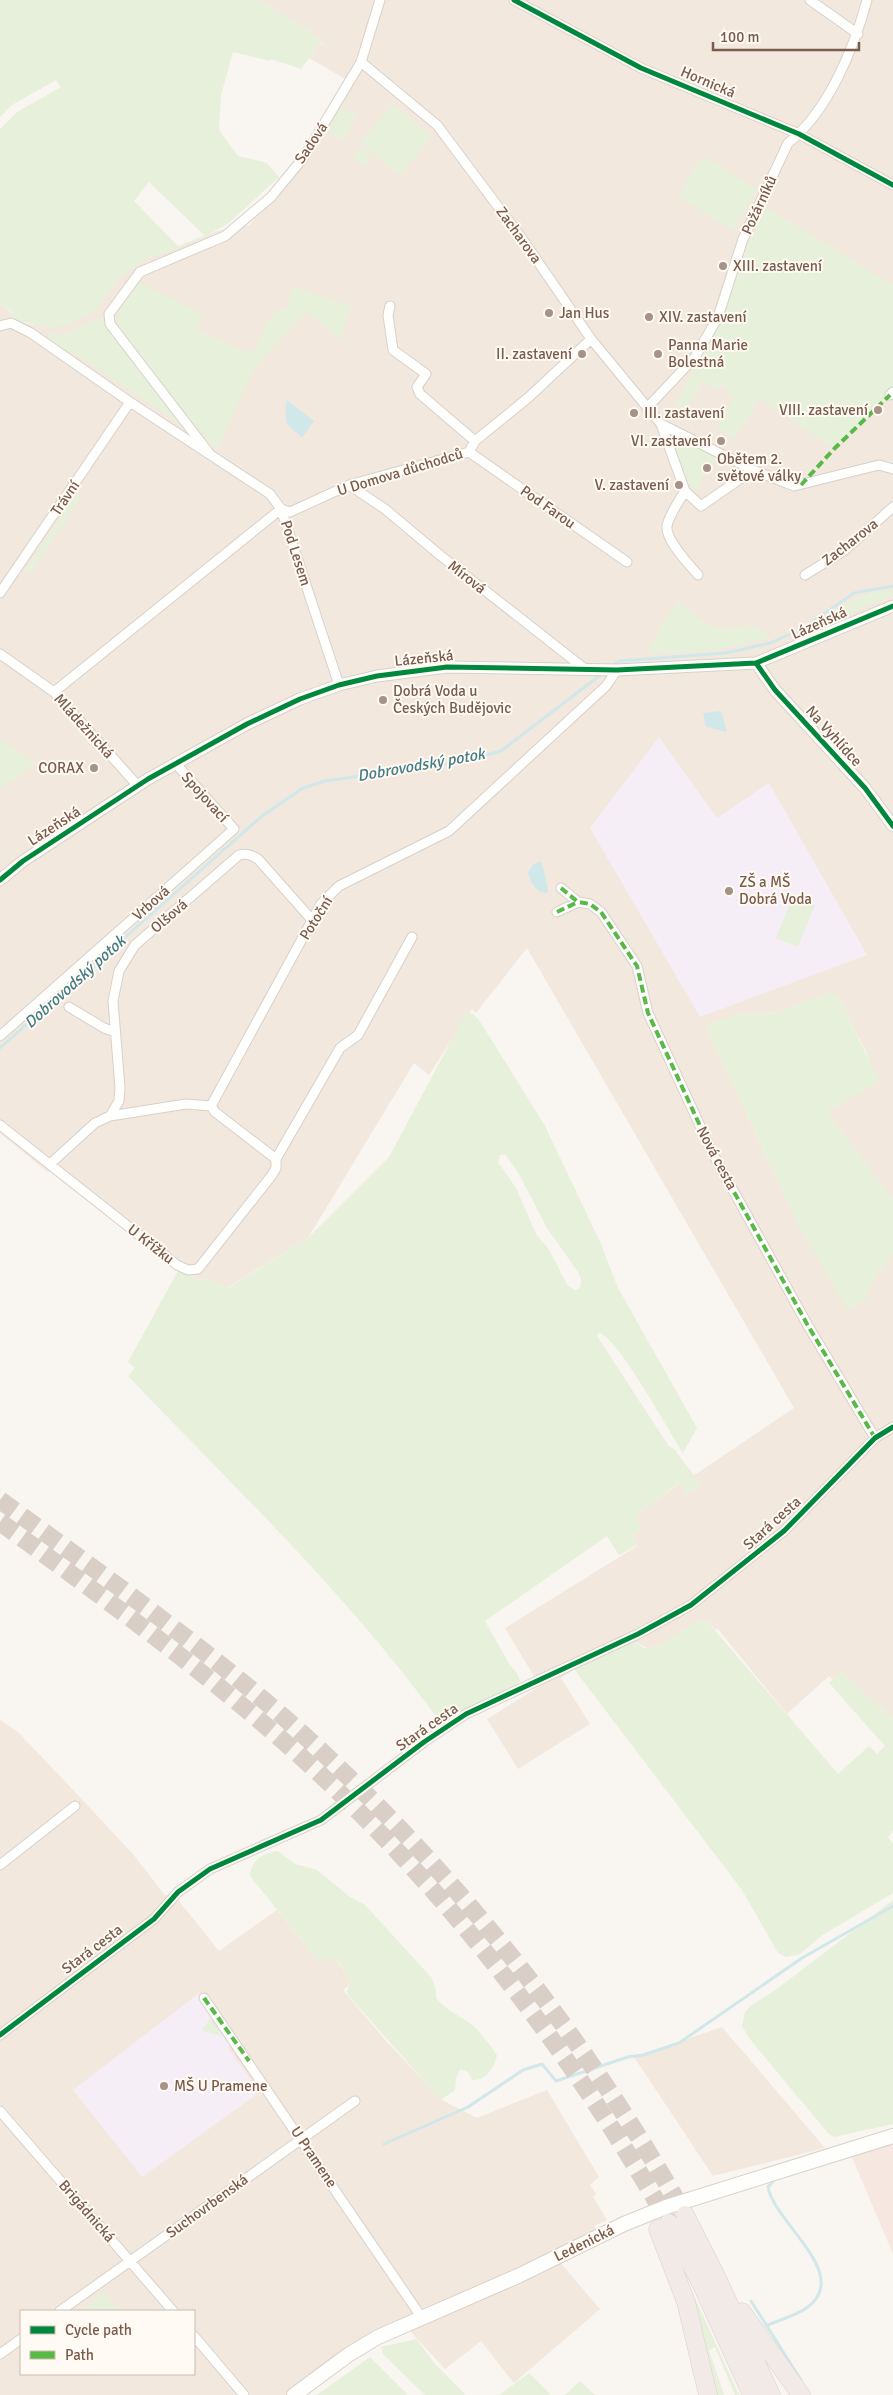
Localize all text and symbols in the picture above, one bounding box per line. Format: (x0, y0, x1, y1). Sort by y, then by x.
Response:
scale bar (713, 20, 859, 52)
text: 100 m (720, 28, 760, 46)
street label: Hornická (678, 62, 738, 102)
street label: Sadová (291, 119, 331, 167)
street label: Požárníků (737, 173, 781, 237)
street label: Zacharova (492, 203, 546, 267)
place label: XIII. zastavení (733, 257, 822, 275)
marker: XIII. zastavení (717, 260, 729, 272)
place label: Jan Hus (559, 304, 610, 322)
marker: Jan Hus (543, 307, 555, 319)
place label: XIV. zastavení (659, 308, 747, 326)
marker: XIV. zastavení (643, 311, 655, 323)
place label: Panna Marie Bolestná (668, 336, 748, 371)
place label: II. zastavení (496, 345, 572, 363)
marker: II. zastavení (576, 348, 588, 360)
marker: Panna Marie Bolestná (652, 348, 664, 360)
place label: VIII. zastavení (779, 401, 868, 419)
place label: III. zastavení (644, 404, 724, 422)
marker: VIII. zastavení (872, 404, 884, 416)
marker: III. zastavení (628, 407, 640, 419)
place label: VI. zastavení (631, 432, 711, 450)
marker: VI. zastavení (715, 435, 727, 447)
street label: U Domova důchodců (335, 444, 465, 500)
place label: Obětem 2. světové války (717, 450, 801, 485)
marker: Obětem 2. světové války (701, 462, 713, 474)
place label: V. zastavení (595, 476, 669, 494)
street label: Trávní (47, 477, 83, 519)
marker: V. zastavení (673, 479, 685, 491)
street label: Pod Farou (517, 481, 579, 533)
street label: Zacharova (818, 515, 882, 569)
street label: Pod Lesem (277, 518, 315, 588)
street label: Mírová (444, 557, 490, 597)
street label: Lázeňská (788, 603, 850, 643)
street label: Lázeňská (394, 646, 454, 670)
place label: Dobrá Voda u Českých Budějovic (393, 682, 511, 717)
street label: Mládežnická (50, 690, 118, 762)
marker: Dobrá Voda u Českých Budějovic (377, 694, 389, 706)
street label: Na Vyhlídce (802, 702, 866, 770)
water label: Dobrovodský potok (356, 744, 488, 786)
place label: CORAX (38, 759, 84, 777)
marker: CORAX (88, 762, 100, 774)
street label: Spojovací (178, 768, 232, 826)
street label: Lázeňská (24, 802, 84, 850)
place label: ZŠ a MŠ Dobrá Voda (739, 872, 812, 908)
street label: Vrbová (129, 882, 173, 924)
marker: ZŠ a MŠ Dobrá Voda (723, 885, 735, 897)
street label: Potoční (296, 893, 336, 943)
street label: Olšová (147, 895, 191, 937)
water label: Dobrovodský potok (20, 930, 131, 1033)
street label: Nová cesta (693, 1123, 741, 1193)
street label: U Křížku (124, 1220, 178, 1268)
street label: Stará cesta (739, 1492, 805, 1554)
street label: Stará cesta (393, 1699, 461, 1755)
street label: Stará cesta (58, 1920, 126, 1978)
place label: MŠ U Pramene (174, 2076, 268, 2095)
marker: MŠ U Pramene (158, 2080, 170, 2092)
street label: U Pramene (287, 2123, 341, 2191)
street label: Suchovrbenská (162, 2170, 252, 2242)
street label: Brigádnická (55, 2176, 119, 2246)
street label: Ledenická (551, 2221, 617, 2265)
legend (20, 2310, 195, 2375)
text: Cycle path (65, 2321, 132, 2339)
text: Path (65, 2346, 94, 2364)

